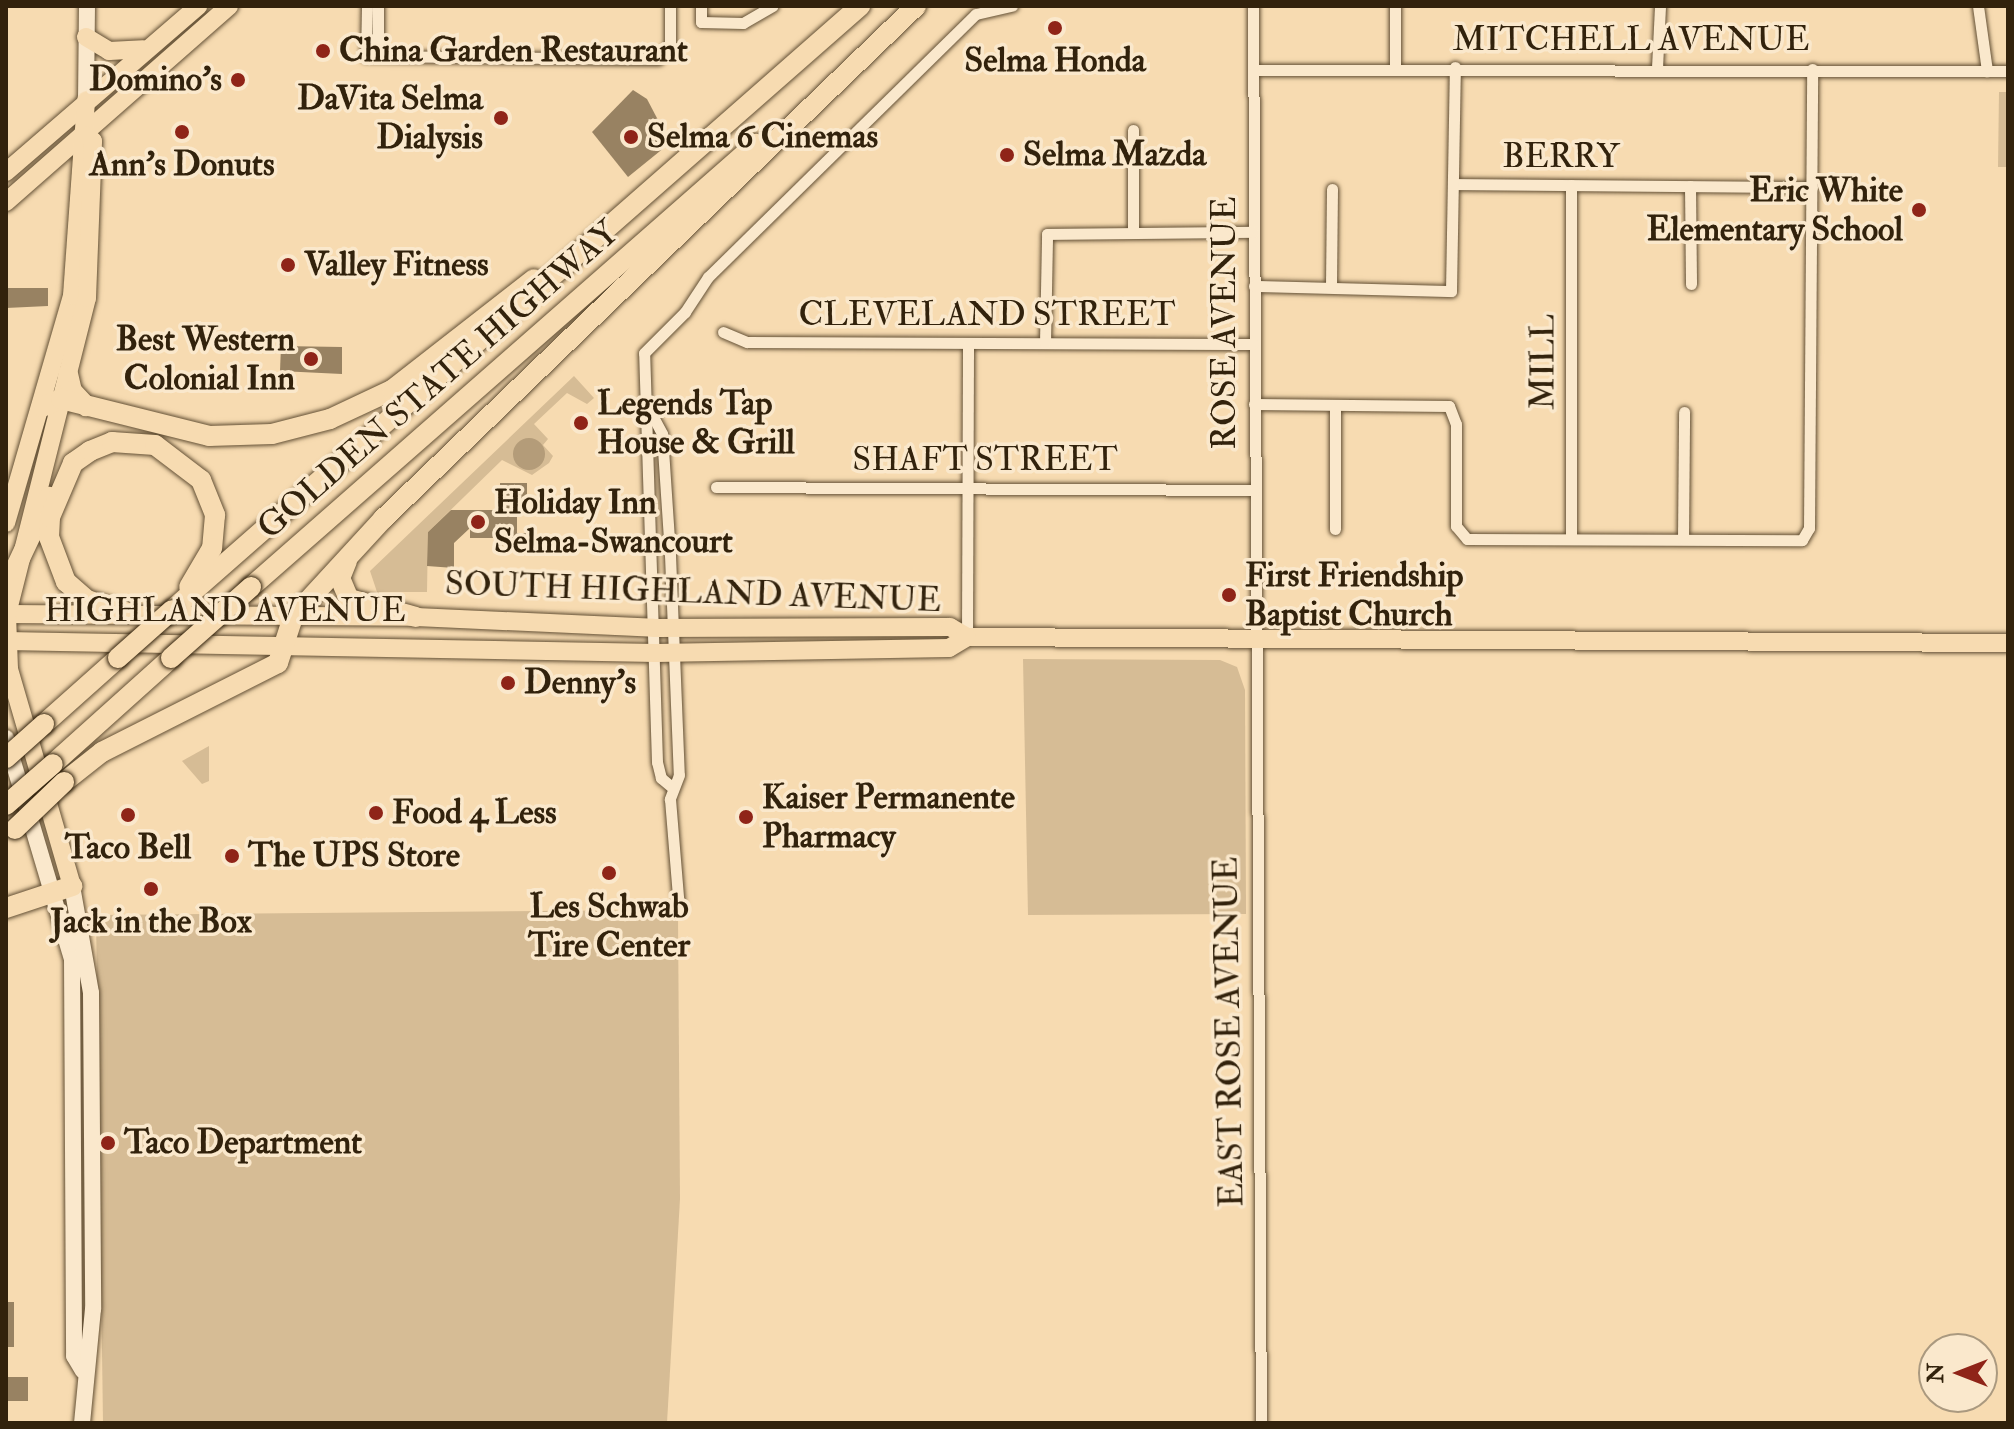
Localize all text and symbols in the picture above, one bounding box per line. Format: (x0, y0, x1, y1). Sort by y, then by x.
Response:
marker: Selma Honda (1046, 19, 1064, 37)
street label: MITCHELL AVENUE (1453, 20, 1809, 60)
place label: China Garden Restaurant (339, 31, 688, 71)
place label: Selma Honda (964, 41, 1146, 81)
marker: China Garden Restaurant (314, 42, 332, 60)
place label: Domino's (89, 60, 222, 100)
marker: Domino's (229, 71, 247, 89)
place label: DaVita Selma Dialysis (297, 78, 483, 158)
marker: DaVita Selma Dialysis (490, 107, 512, 129)
place label: Selma 6 Cinemas (647, 117, 878, 157)
marker: Ann's Donuts (173, 123, 191, 141)
marker: Selma 6 Cinemas (622, 128, 640, 146)
place label: Selma Mazda (1023, 135, 1206, 175)
street label: BERRY (1502, 137, 1620, 177)
place label: Ann's Donuts (89, 145, 275, 185)
marker: Selma Mazda (998, 146, 1016, 164)
place label: Eric White Elementary School (1646, 170, 1903, 250)
street label: ROSE AVENUE (1205, 196, 1245, 450)
marker: Eric White Elementary School (1910, 201, 1928, 219)
street label: GOLDEN STATE HIGHWAY (249, 212, 627, 548)
place label: Valley Fitness (304, 245, 489, 285)
marker: Valley Fitness (279, 256, 297, 274)
street label: CLEVELAND STREET (798, 295, 1176, 335)
street label: MILL (1523, 314, 1563, 410)
place label: Best Western Colonial Inn (116, 319, 295, 398)
marker: Best Western Colonial Inn (302, 350, 320, 368)
place label: Legends Tap House & Grill (597, 383, 795, 462)
marker: Legends Tap House & Grill (572, 414, 590, 432)
street label: SHAFT STREET (852, 440, 1118, 480)
place label: Holiday Inn Selma-Swancourt (494, 482, 733, 562)
marker: Holiday Inn Selma-Swancourt (469, 513, 487, 531)
place label: First Friendship Baptist Church (1245, 555, 1464, 634)
street label: SOUTH HIGHLAND AVENUE (444, 563, 942, 621)
marker: First Friendship Baptist Church (1220, 586, 1238, 604)
street label: HIGHLAND AVENUE (44, 591, 406, 631)
place label: Denny's (524, 663, 636, 703)
marker: Denny's (499, 674, 517, 692)
place label: Kaiser Permanente Pharmacy (762, 777, 1015, 856)
place label: Food 4 Less (392, 793, 557, 833)
marker: Food 4 Less (367, 804, 385, 822)
marker: Taco Bell (119, 806, 137, 824)
marker: Kaiser Permanente Pharmacy (737, 808, 755, 826)
place label: Taco Bell (65, 828, 191, 868)
place label: The UPS Store (248, 836, 460, 876)
marker: The UPS Store (223, 847, 241, 865)
street label: EAST ROSE AVENUE (1206, 856, 1252, 1208)
marker: Les Schwab Tire Center (600, 864, 618, 882)
marker: Jack in the Box (142, 880, 160, 898)
place label: Les Schwab Tire Center (528, 886, 690, 966)
place label: Jack in the Box (50, 902, 252, 942)
place label: Taco Department (124, 1123, 362, 1163)
marker: Taco Department (99, 1134, 117, 1152)
north arrow (1918, 1333, 1998, 1413)
text: N (1922, 1363, 1950, 1383)

